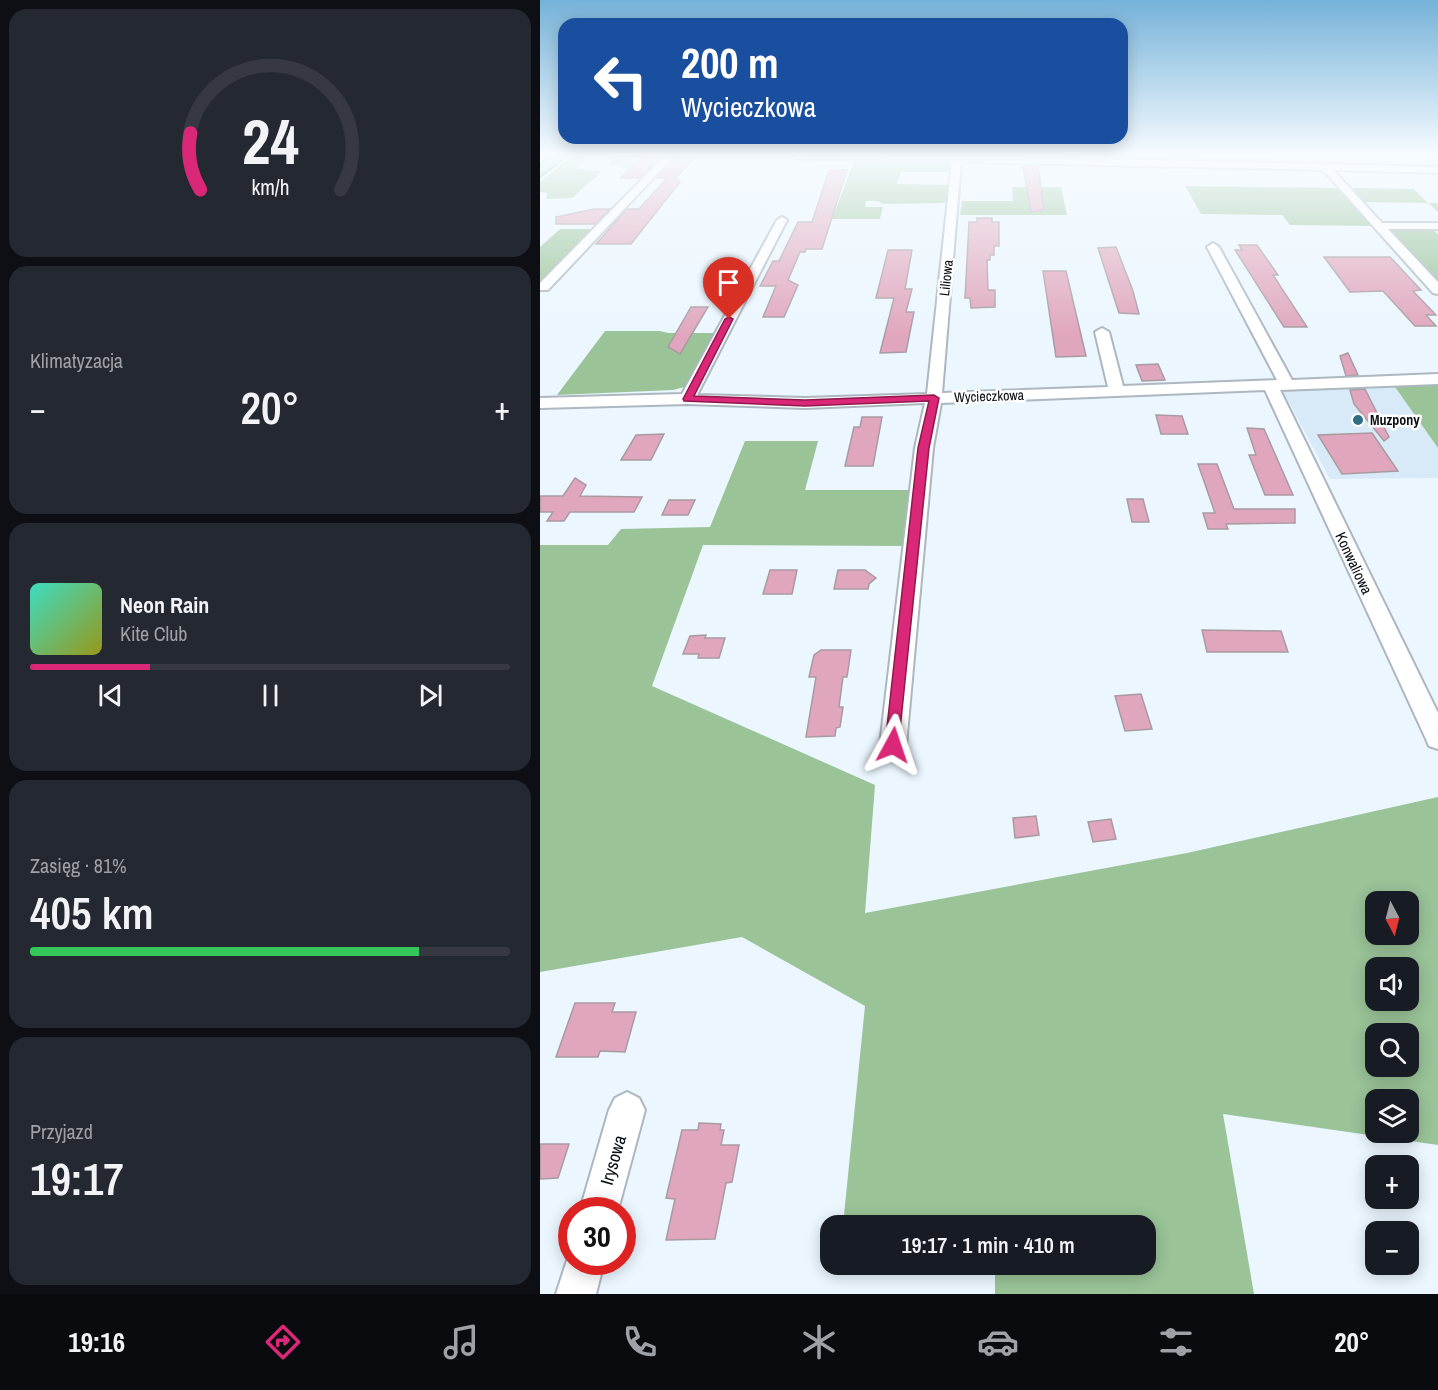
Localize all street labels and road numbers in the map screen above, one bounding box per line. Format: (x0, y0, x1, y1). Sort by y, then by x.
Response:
street label: Liliowa (935, 258, 957, 297)
street label: Wycieczkowa (954, 386, 1025, 406)
street label: Konwaliowa (1330, 529, 1378, 598)
street label: Irysowa (594, 1132, 632, 1188)

